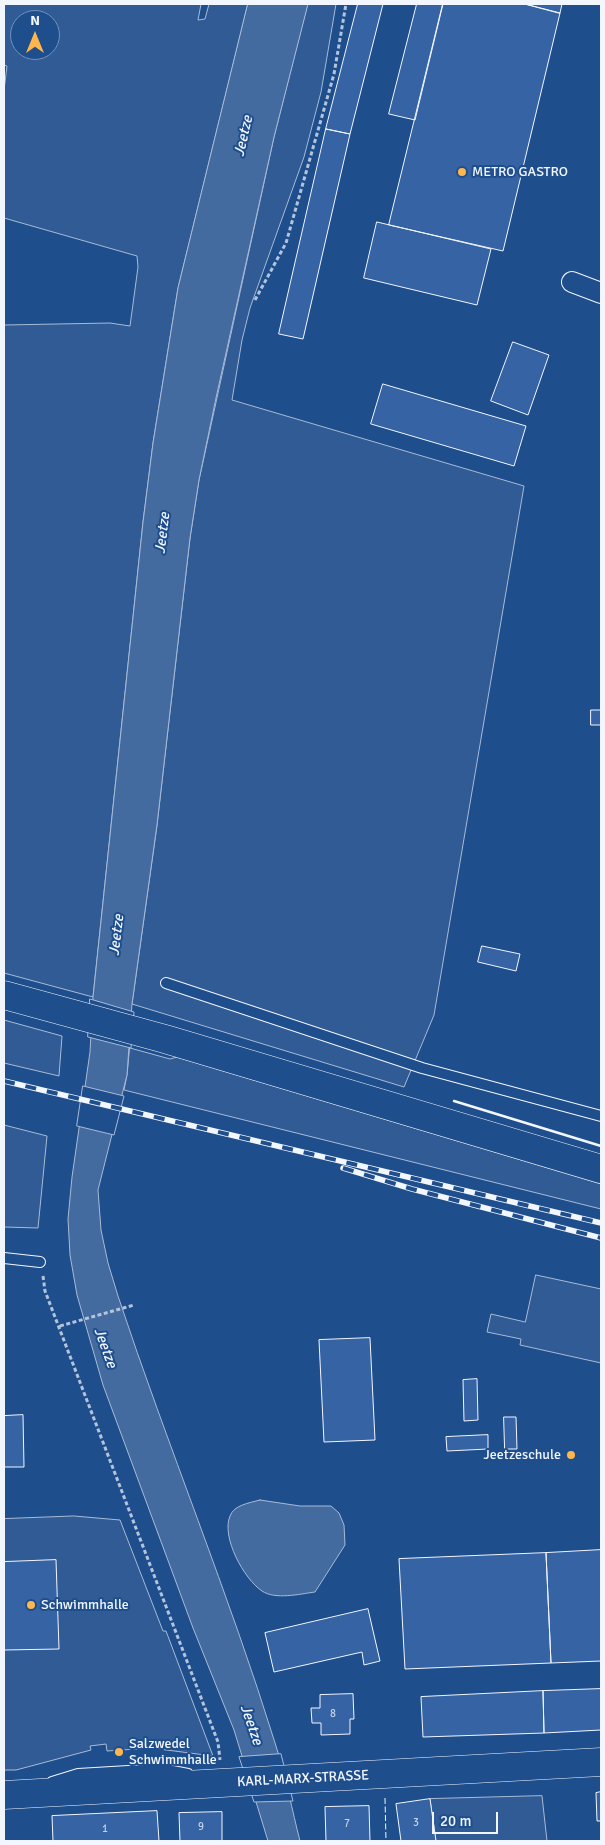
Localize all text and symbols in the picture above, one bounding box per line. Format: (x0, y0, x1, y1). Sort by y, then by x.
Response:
north arrow (10, 10, 60, 60)
text: N (30, 12, 40, 29)
water label: Jeetze (231, 114, 257, 158)
place label: METRO GASTRO (472, 164, 568, 180)
marker: METRO GASTRO (456, 166, 468, 178)
water label: Jeetze (152, 511, 174, 555)
water label: Jeetze (106, 913, 128, 957)
water label: Jeetze (89, 1326, 121, 1370)
place label: Jeetzeschule (484, 1447, 561, 1463)
marker: Jeetzeschule (565, 1449, 577, 1461)
place label: Schwimmhalle (41, 1597, 129, 1613)
marker: Schwimmhalle (25, 1599, 37, 1611)
water label: Jeetze (236, 1703, 266, 1747)
house number: 8 (330, 1707, 336, 1721)
place label: Salzwedel Schwimmhalle (129, 1736, 217, 1768)
marker: Salzwedel Schwimmhalle (113, 1746, 125, 1758)
street label: KARL-MARX-STRASSE (237, 1767, 369, 1791)
scale bar (435, 1802, 501, 1834)
text: 20 m (440, 1812, 471, 1830)
house number: 3 (413, 1816, 419, 1830)
house number: 7 (344, 1817, 350, 1831)
house number: 9 (198, 1820, 204, 1834)
house number: 1 (102, 1822, 108, 1836)

